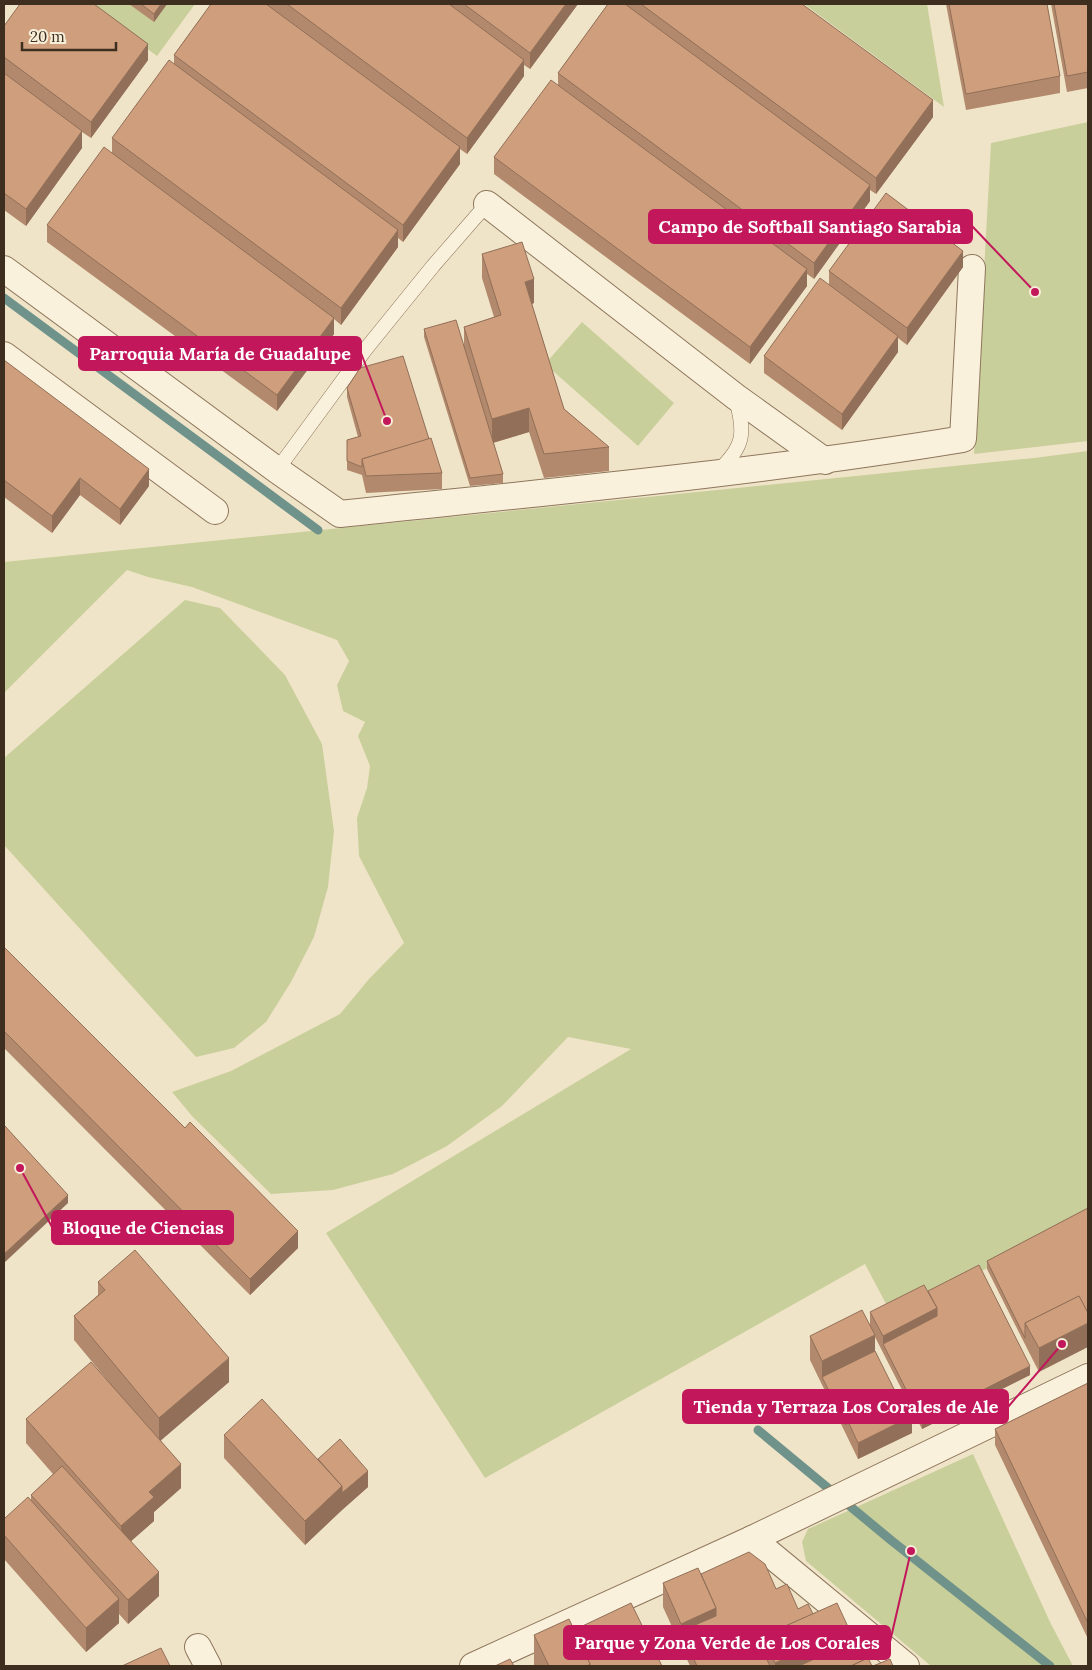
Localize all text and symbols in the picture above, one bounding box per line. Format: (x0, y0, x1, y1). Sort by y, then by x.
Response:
scale bar (22, 20, 116, 52)
text: 20 m (30, 27, 65, 46)
callout: Campo de Softball Santiago Sarabia (649, 210, 972, 243)
text: Campo de Softball Santiago Sarabia (659, 215, 962, 238)
callout: Parroquia María de Guadalupe (79, 337, 361, 370)
text: Parroquia María de Guadalupe (89, 342, 351, 365)
callout: Bloque de Ciencias (52, 1211, 233, 1244)
text: Bloque de Ciencias (62, 1216, 224, 1239)
callout: Tienda y Terraza Los Corales de Ale (683, 1390, 1008, 1423)
text: Tienda y Terraza Los Corales de Ale (693, 1395, 999, 1418)
callout: Parque y Zona Verde de Los Corales (564, 1626, 890, 1659)
text: Parque y Zona Verde de Los Corales (574, 1631, 880, 1654)

